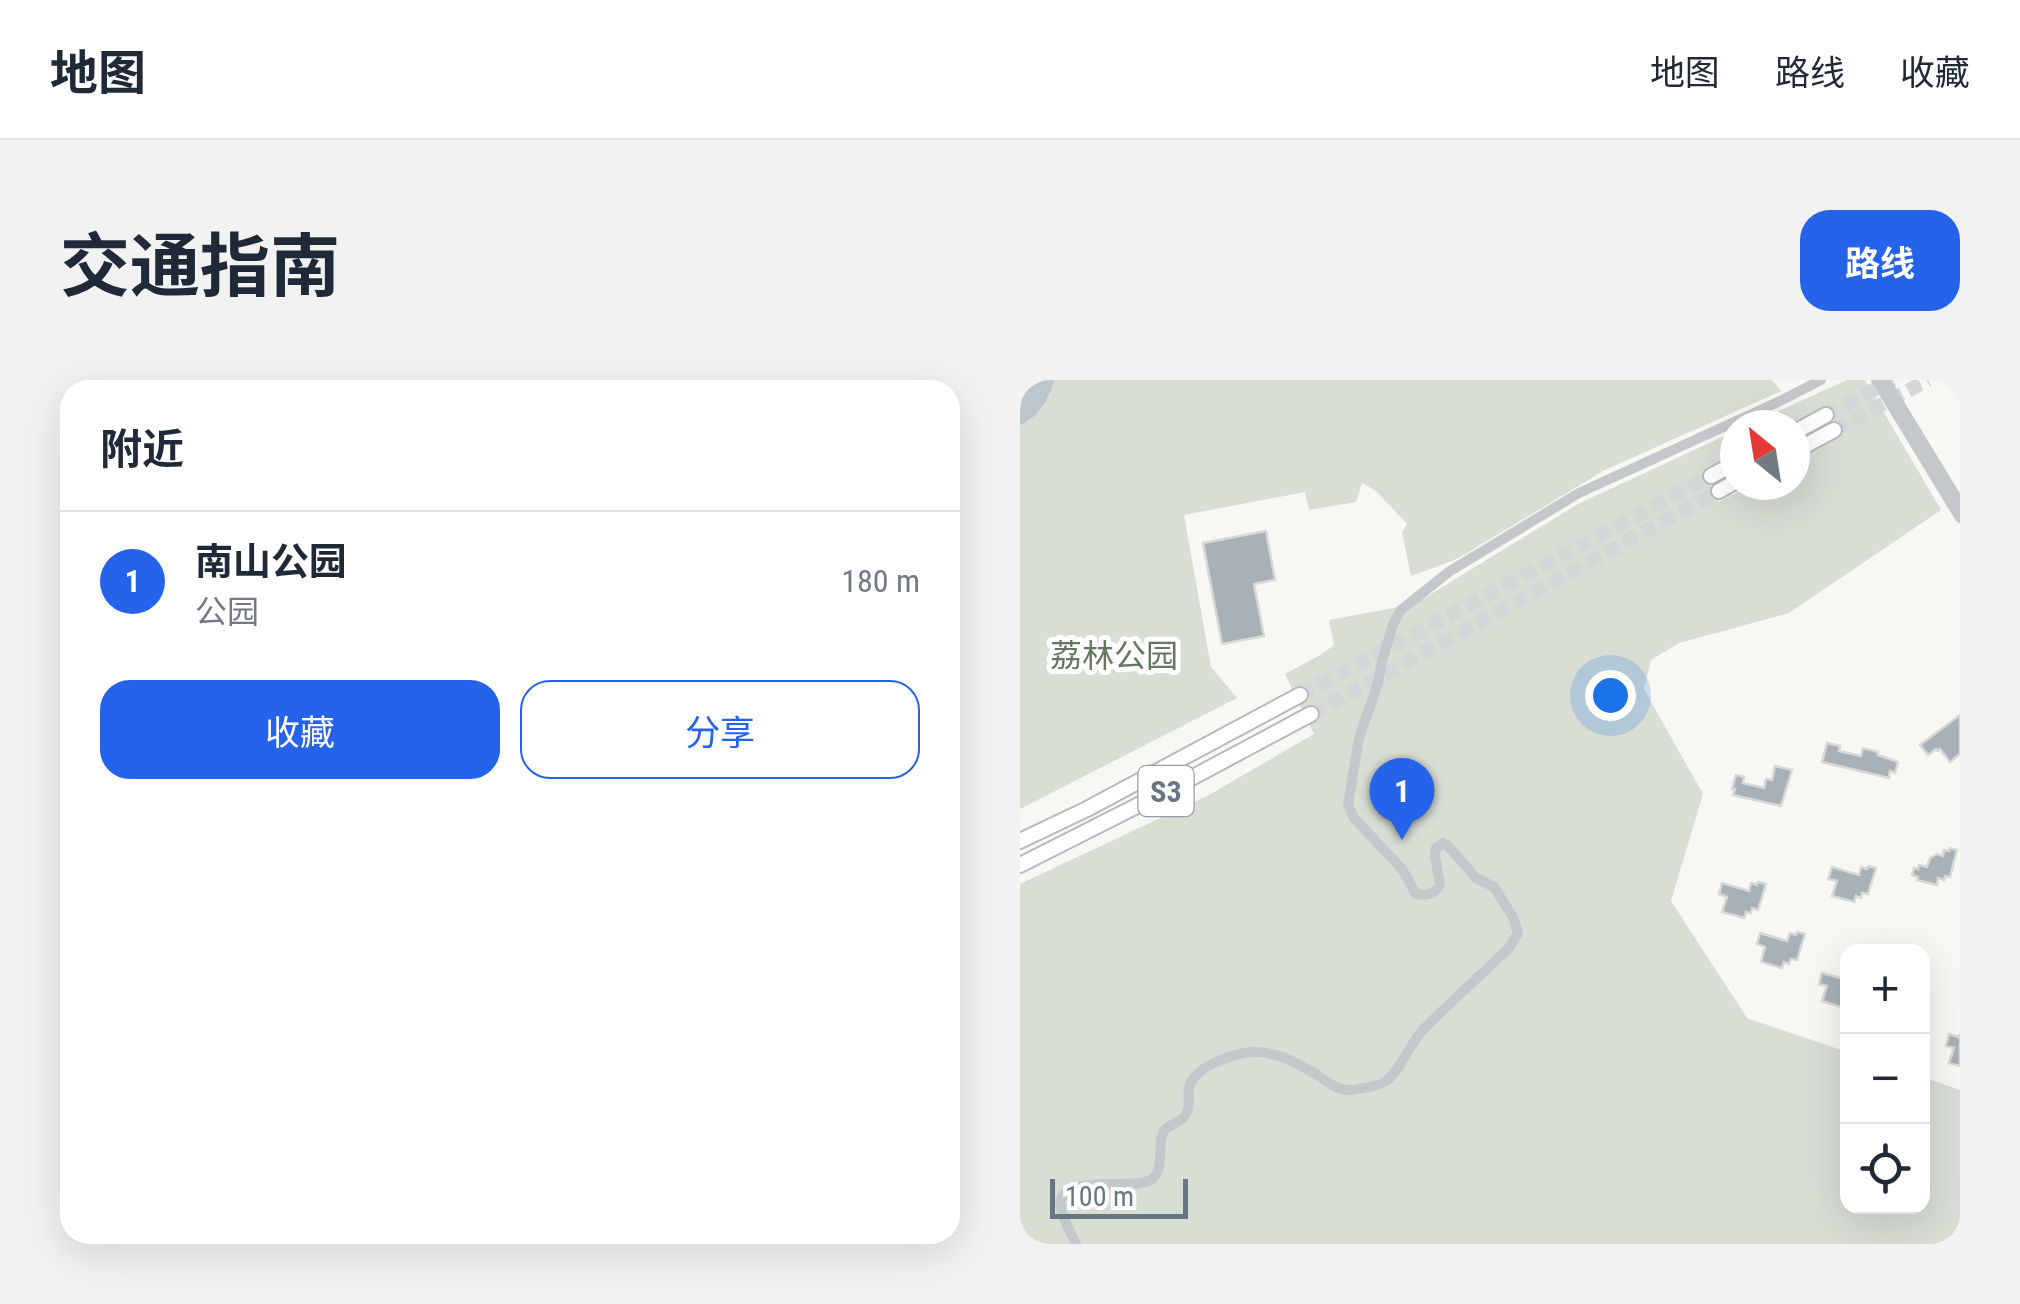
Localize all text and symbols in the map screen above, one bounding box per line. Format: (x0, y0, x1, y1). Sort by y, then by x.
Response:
text: 地图 (50, 45, 146, 102)
text: 地图 (1650, 53, 1720, 94)
text: 路线 (1775, 53, 1845, 94)
text: 收藏 (1900, 53, 1970, 94)
button: 路线 (1800, 210, 1960, 311)
text: 交通指南 (60, 226, 340, 308)
north arrow (1720, 410, 1810, 500)
text: 附近 (100, 425, 184, 474)
text: 南山公园 (195, 540, 347, 584)
text: 1 (124, 562, 141, 600)
text: 180 m (841, 562, 920, 600)
text: 公园 (195, 593, 259, 631)
park label: 荔林公园 (1050, 637, 1178, 675)
your location (1585, 670, 1636, 721)
button: 收藏 (100, 680, 500, 779)
button: 分享 (520, 680, 920, 779)
pin: 1 (1370, 758, 1434, 840)
road number: S3 (1138, 766, 1194, 816)
map controls (1840, 944, 1930, 1214)
button: + (1840, 944, 1930, 1034)
button: − (1840, 1034, 1930, 1124)
button: locate (1840, 1124, 1930, 1214)
scale bar (1050, 1174, 1188, 1218)
text: 100 m (1065, 1180, 1134, 1213)

